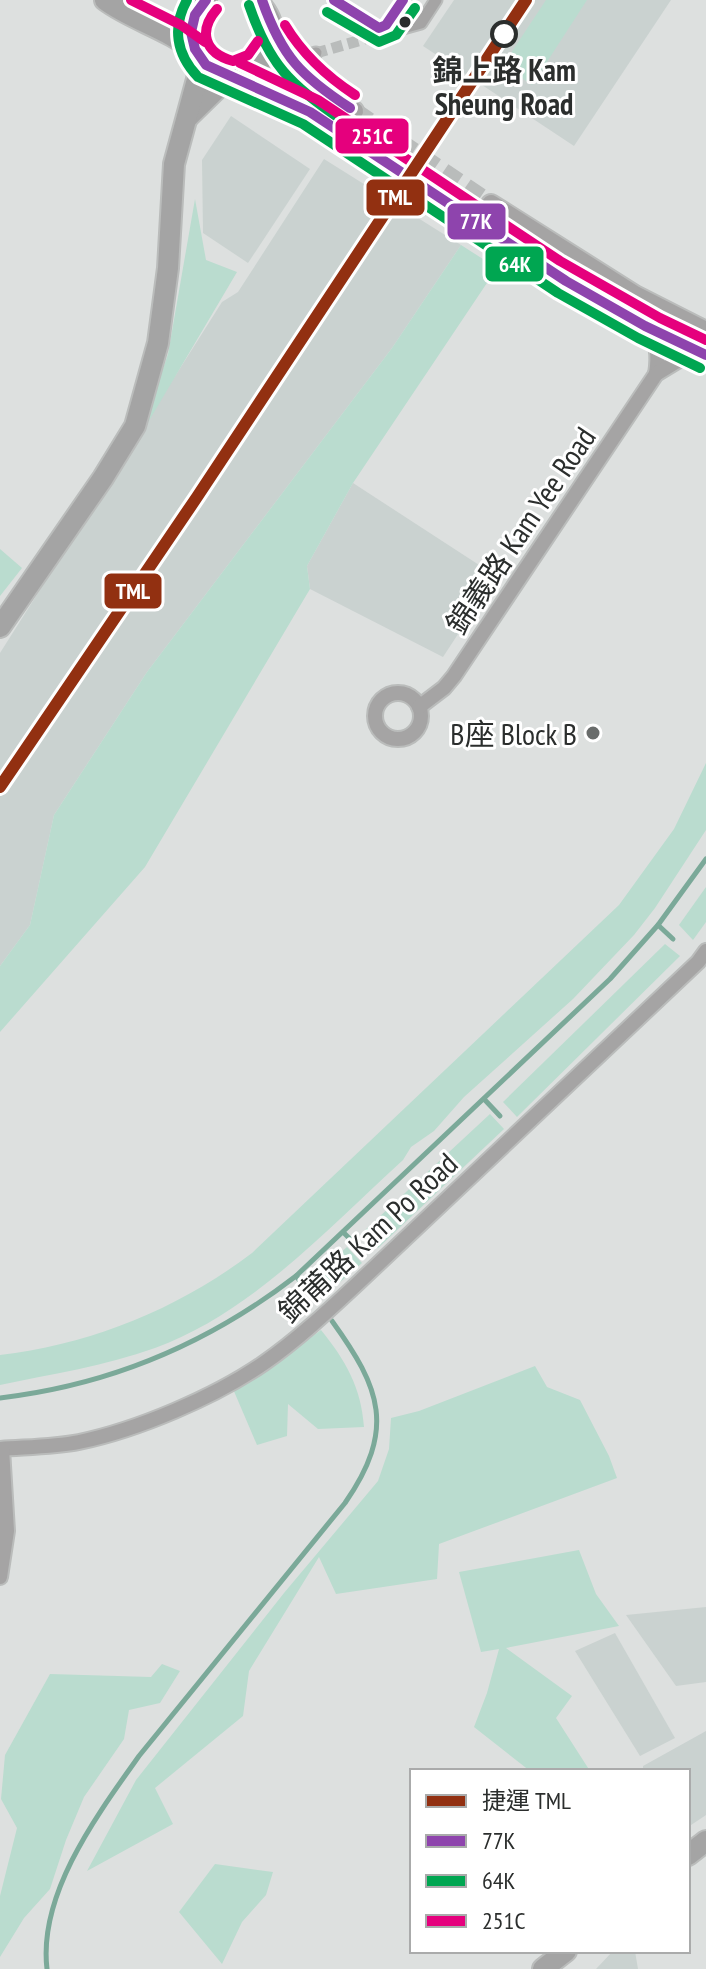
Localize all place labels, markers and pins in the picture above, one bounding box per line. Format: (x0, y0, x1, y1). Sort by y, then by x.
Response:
unlabelled marker (397, 14, 413, 30)
marker: 錦上路 Kam Sheung Road (491, 21, 517, 47)
place label: 錦上路 Kam Sheung Road (432, 50, 576, 123)
place label: B座 Block B (450, 714, 577, 753)
marker: B座 Block B (584, 724, 602, 742)

